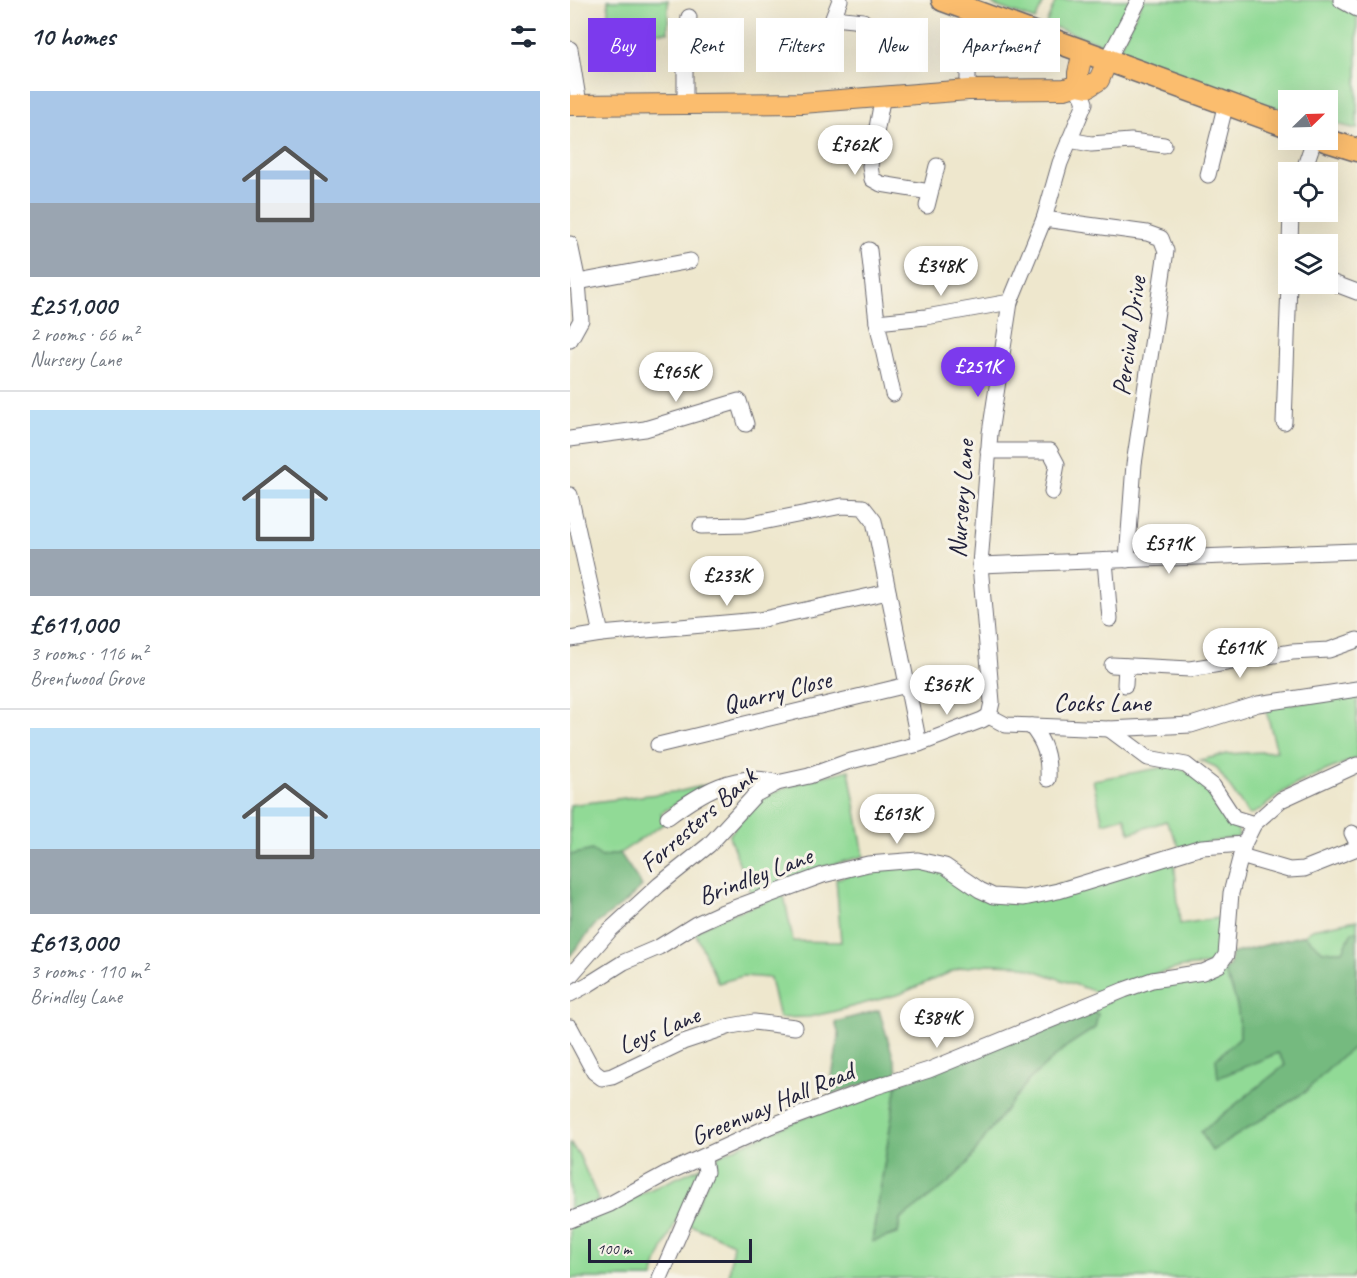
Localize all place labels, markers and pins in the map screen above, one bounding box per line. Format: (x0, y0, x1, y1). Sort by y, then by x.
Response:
pin: £762K (813, 125, 897, 176)
pin: £348K (899, 246, 983, 297)
pin: £251K (936, 347, 1020, 398)
pin: £965K (634, 352, 718, 403)
pin: £571K (1127, 524, 1211, 575)
pin: £233K (685, 556, 769, 607)
pin: £611K (1198, 628, 1282, 679)
pin: £367K (905, 665, 989, 716)
pin: £613K (855, 794, 939, 845)
pin: £384K (895, 998, 979, 1049)

